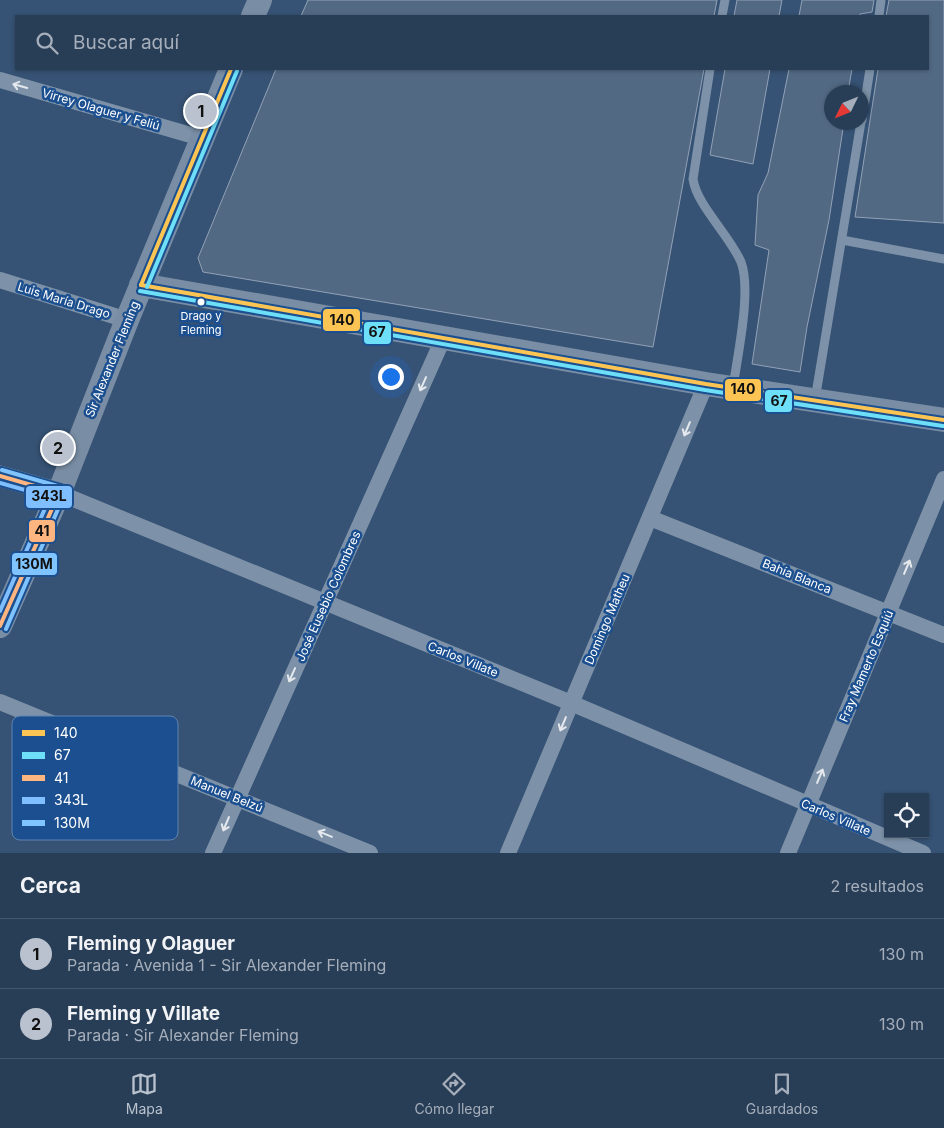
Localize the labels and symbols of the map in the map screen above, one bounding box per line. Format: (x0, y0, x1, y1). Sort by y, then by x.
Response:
one-way arrow (12, 80, 28, 90)
street label: Virrey Olaguer y Feliú (40, 85, 162, 133)
north arrow (824, 85, 869, 130)
pin: 1 (185, 92, 217, 130)
street label: Luis María Drago (16, 279, 112, 321)
marker: Drago y Fleming (196, 297, 206, 307)
street label: Sir Alexander Fleming (82, 299, 142, 419)
line badge: 140 (322, 308, 361, 332)
place label: Drago y Fleming (180, 309, 222, 337)
text: 140 (330, 311, 354, 328)
line badge: 67 (363, 321, 392, 345)
text: 67 (368, 323, 386, 340)
your location (378, 364, 404, 390)
one-way arrow (418, 376, 427, 391)
line badge: 140 (724, 378, 762, 402)
text: 140 (731, 380, 755, 397)
line badge: 67 (764, 389, 793, 413)
text: 67 (770, 392, 788, 409)
one-way arrow (682, 421, 692, 436)
pin: 2 (42, 429, 74, 467)
line badge: 343L (25, 485, 73, 509)
text: 343L (31, 487, 67, 504)
line badge: 41 (28, 519, 56, 543)
text: 41 (35, 522, 49, 539)
street label: José Eusebio Colombres (293, 529, 363, 663)
line badge: 130M (11, 552, 58, 576)
text: 130M (15, 555, 53, 572)
street label: Bahía Blanca (760, 555, 834, 597)
one-way arrow (904, 560, 913, 575)
street label: Domingo Matheu (581, 571, 633, 667)
street label: Fray Mamerto Esquiú (836, 608, 896, 724)
street label: Carlos Villate (426, 638, 500, 680)
one-way arrow (287, 668, 297, 683)
legend (12, 716, 178, 840)
one-way arrow (557, 716, 567, 731)
text: 140 (54, 724, 78, 741)
text: 67 (54, 746, 71, 763)
text: 41 (54, 769, 68, 786)
one-way arrow (816, 769, 826, 784)
street label: Manuel Belzú (189, 773, 265, 815)
text: 343L (54, 791, 88, 808)
street label: Carlos Villate (799, 796, 873, 838)
text: 130M (54, 814, 90, 831)
one-way arrow (220, 816, 230, 831)
one-way arrow (318, 829, 333, 839)

